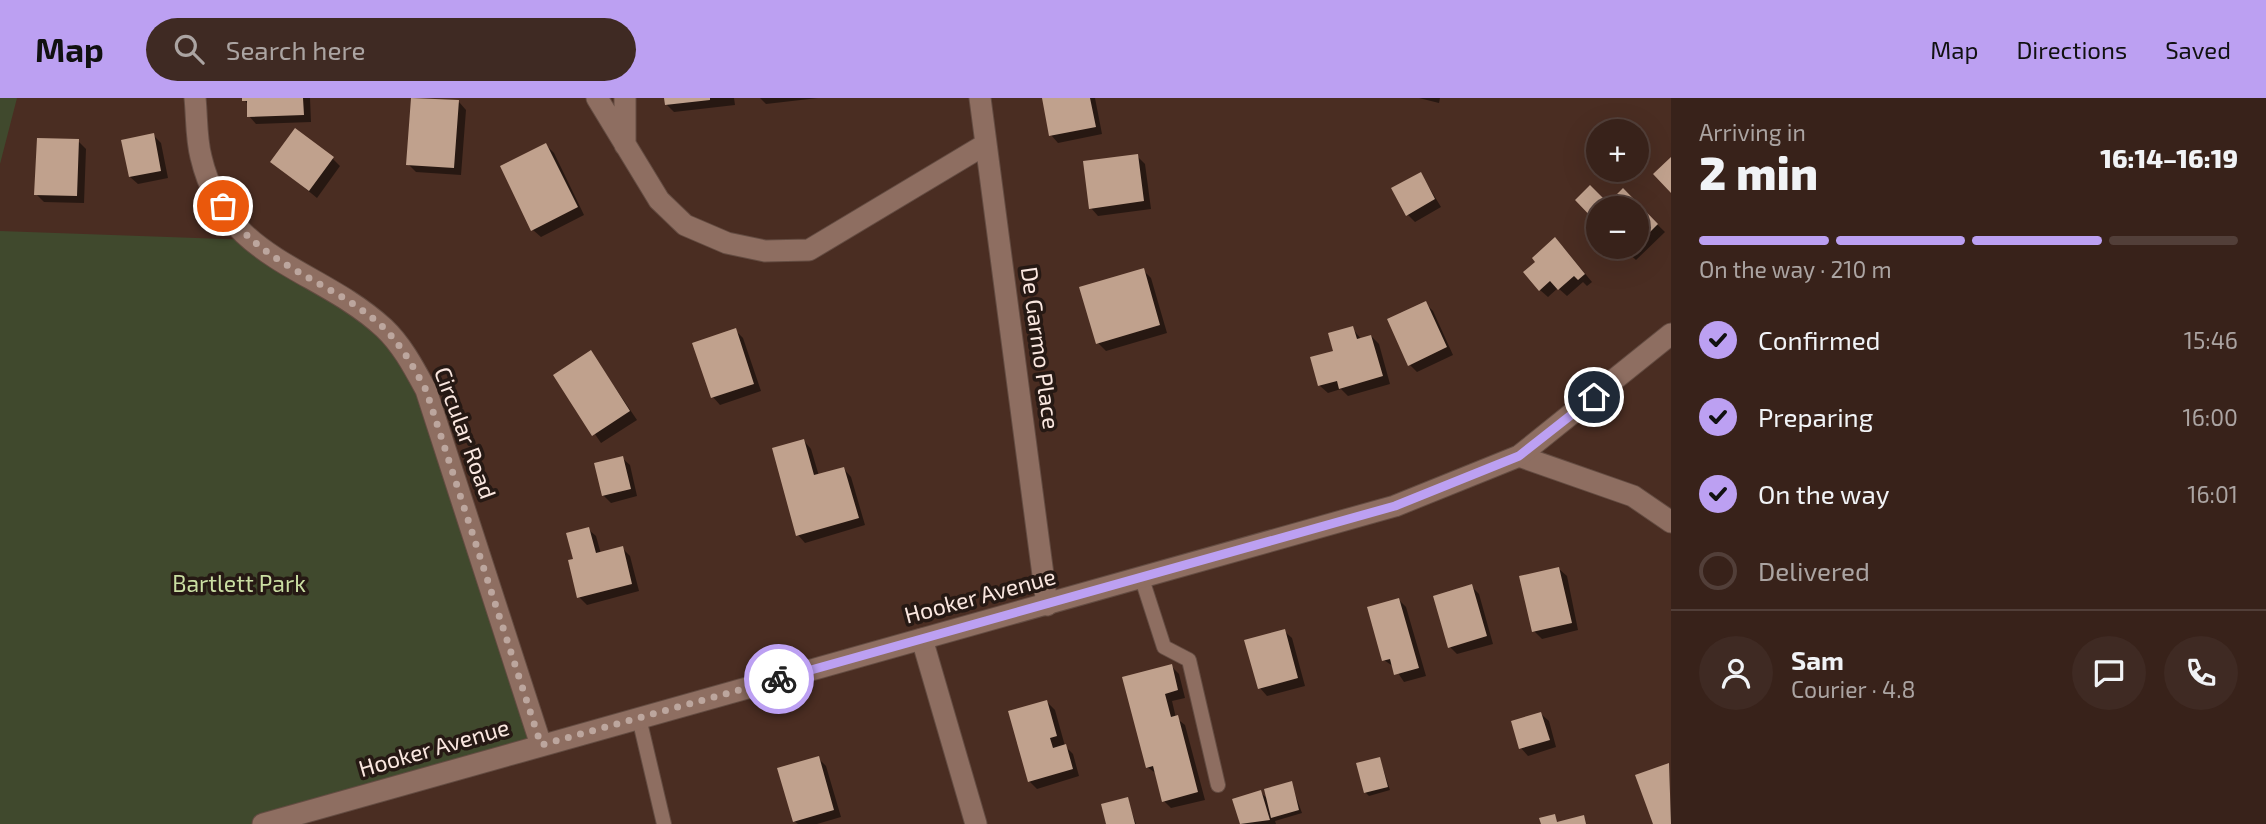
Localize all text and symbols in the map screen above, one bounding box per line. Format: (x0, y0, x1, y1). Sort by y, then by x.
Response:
search box (146, 18, 636, 81)
text: Map (35, 29, 104, 69)
icon: search (170, 30, 208, 68)
text: Search here (226, 34, 365, 65)
text: Map (1930, 35, 1978, 64)
text: Directions (2016, 35, 2127, 64)
text: Saved (2165, 35, 2231, 64)
text: Arriving in (1699, 118, 1806, 146)
map controls (1586, 119, 1649, 259)
button: + (1586, 119, 1649, 182)
text: 16:14–16:19 (2100, 142, 2238, 173)
text: 2 min (1699, 144, 1818, 199)
pin (193, 176, 253, 236)
icon: bag (204, 187, 242, 225)
button: − (1586, 196, 1649, 259)
text: On the way · 210 m (1699, 255, 1892, 283)
street label: De Garmo Place (1016, 265, 1066, 431)
icon: check (1699, 321, 1737, 359)
text: Confirmed (1758, 324, 1881, 355)
text: 15:46 (2184, 326, 2238, 354)
street label: Circular Road (429, 363, 503, 502)
pin (1564, 367, 1624, 427)
icon: home (1575, 378, 1613, 416)
icon: check (1699, 398, 1737, 436)
text: Preparing (1758, 401, 1873, 432)
text: 16:00 (2183, 403, 2238, 431)
icon: check (1699, 475, 1737, 513)
text: On the way (1758, 478, 1889, 509)
text: 16:01 (2187, 480, 2238, 508)
text: Delivered (1758, 555, 1870, 586)
street label: Hooker Avenue (901, 561, 1059, 629)
park label: Bartlett Park (172, 569, 306, 597)
button: person (1699, 636, 1773, 710)
button: chat (2072, 636, 2146, 710)
button: phone (2164, 636, 2238, 710)
courier (744, 644, 814, 714)
text: Sam (1791, 644, 1844, 675)
icon: bike (760, 660, 798, 698)
text: Courier · 4.8 (1791, 675, 1915, 703)
street label: Hooker Avenue (355, 712, 512, 782)

